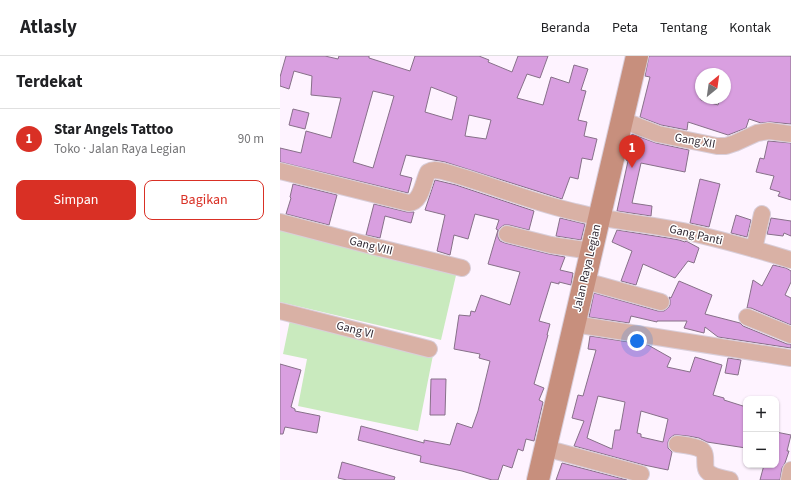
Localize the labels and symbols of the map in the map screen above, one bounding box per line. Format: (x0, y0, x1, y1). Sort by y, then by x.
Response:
north arrow (695, 68, 731, 104)
street label: Gang XII (673, 129, 717, 153)
pin: 1 (619, 135, 645, 168)
street label: Gang Panti (668, 221, 724, 249)
street label: Jalan Raya Legian (569, 222, 605, 314)
street label: Gang VIII (348, 232, 394, 260)
street label: Gang VI (335, 317, 375, 343)
your location (627, 331, 647, 351)

